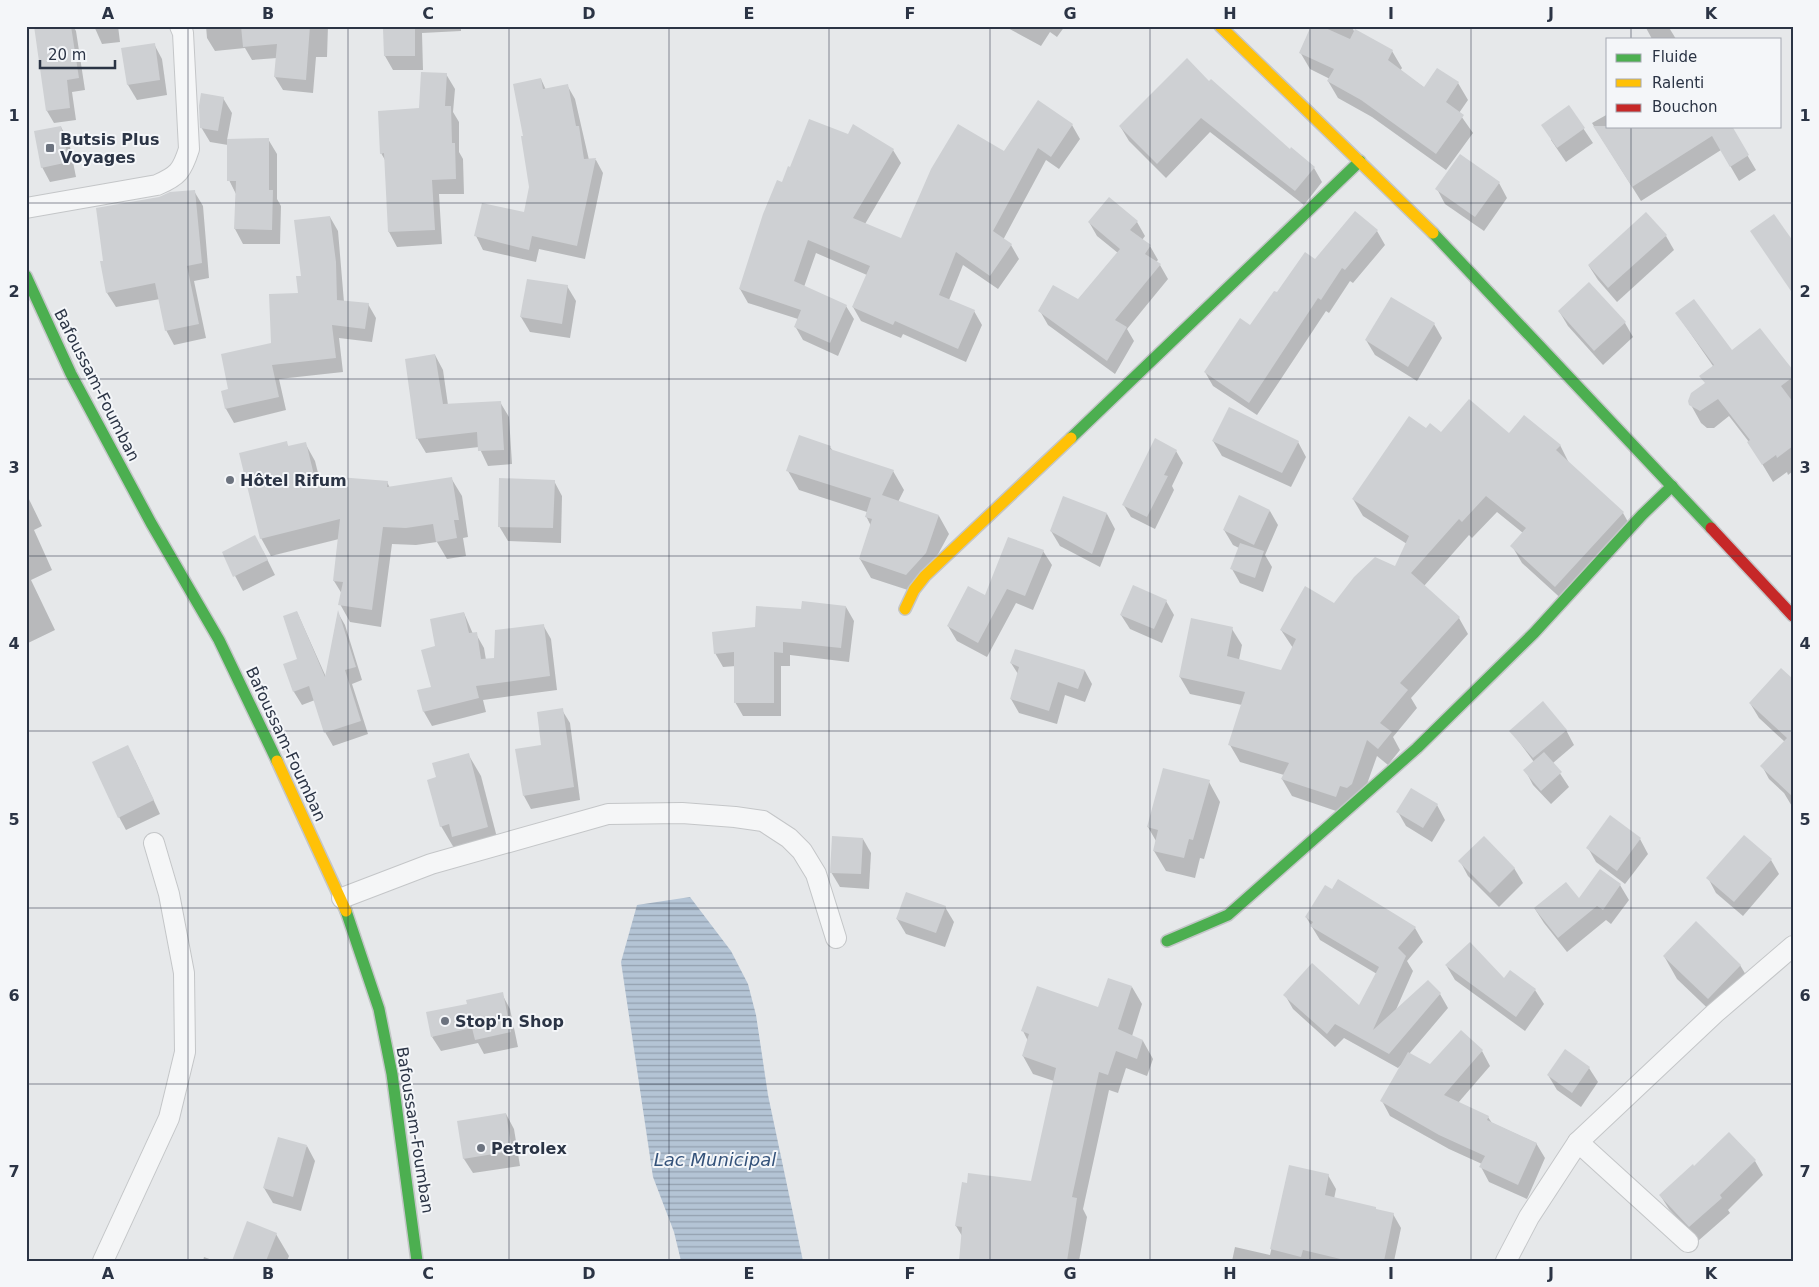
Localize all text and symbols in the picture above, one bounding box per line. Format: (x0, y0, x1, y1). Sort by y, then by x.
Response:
text: A (102, 4, 115, 23)
text: B (262, 4, 274, 23)
text: C (422, 4, 434, 23)
text: D (582, 4, 596, 23)
text: E (744, 4, 754, 23)
text: F (905, 4, 915, 23)
text: G (1063, 4, 1077, 23)
text: H (1223, 4, 1237, 23)
text: I (1388, 4, 1394, 23)
text: J (1547, 4, 1554, 23)
text: K (1705, 4, 1718, 23)
scale bar (40, 38, 115, 70)
legend (1606, 38, 1782, 128)
text: 20 m (48, 46, 86, 64)
text: Fluide (1652, 48, 1697, 66)
text: Ralenti (1652, 74, 1704, 92)
text: Bouchon (1652, 98, 1717, 116)
text: 1 (8, 106, 20, 125)
text: 1 (1799, 106, 1811, 125)
place label: Butsis Plus Voyages (60, 130, 159, 167)
marker: Butsis Plus Voyages (44, 142, 56, 154)
text: 2 (8, 282, 20, 301)
text: 2 (1799, 282, 1811, 301)
street label: Bafoussam-Foumban (50, 306, 144, 464)
text: 3 (8, 458, 20, 477)
text: 3 (1799, 458, 1811, 477)
place label: Hôtel Rifum (240, 471, 347, 490)
marker: Hôtel Rifum (224, 474, 236, 486)
text: 4 (8, 634, 20, 653)
text: 4 (1799, 634, 1811, 653)
street label: Bafoussam-Foumban (242, 664, 330, 824)
text: 5 (8, 810, 20, 829)
text: 5 (1799, 810, 1811, 829)
text: 6 (8, 986, 20, 1005)
text: 6 (1799, 986, 1811, 1005)
place label: Stop'n Shop (455, 1012, 564, 1031)
marker: Stop'n Shop (439, 1015, 451, 1027)
street label: Bafoussam-Foumban (392, 1045, 438, 1215)
place label: Petrolex (491, 1139, 567, 1158)
marker: Petrolex (475, 1142, 487, 1154)
water label: Lac Municipal (654, 1149, 776, 1170)
text: 7 (8, 1162, 20, 1181)
text: 7 (1799, 1162, 1811, 1181)
text: A (102, 1264, 115, 1283)
text: B (262, 1264, 274, 1283)
text: C (422, 1264, 434, 1283)
text: D (582, 1264, 596, 1283)
text: E (744, 1264, 754, 1283)
text: F (905, 1264, 915, 1283)
text: G (1063, 1264, 1077, 1283)
text: H (1223, 1264, 1237, 1283)
text: I (1388, 1264, 1394, 1283)
text: J (1547, 1264, 1554, 1283)
text: K (1705, 1264, 1718, 1283)

